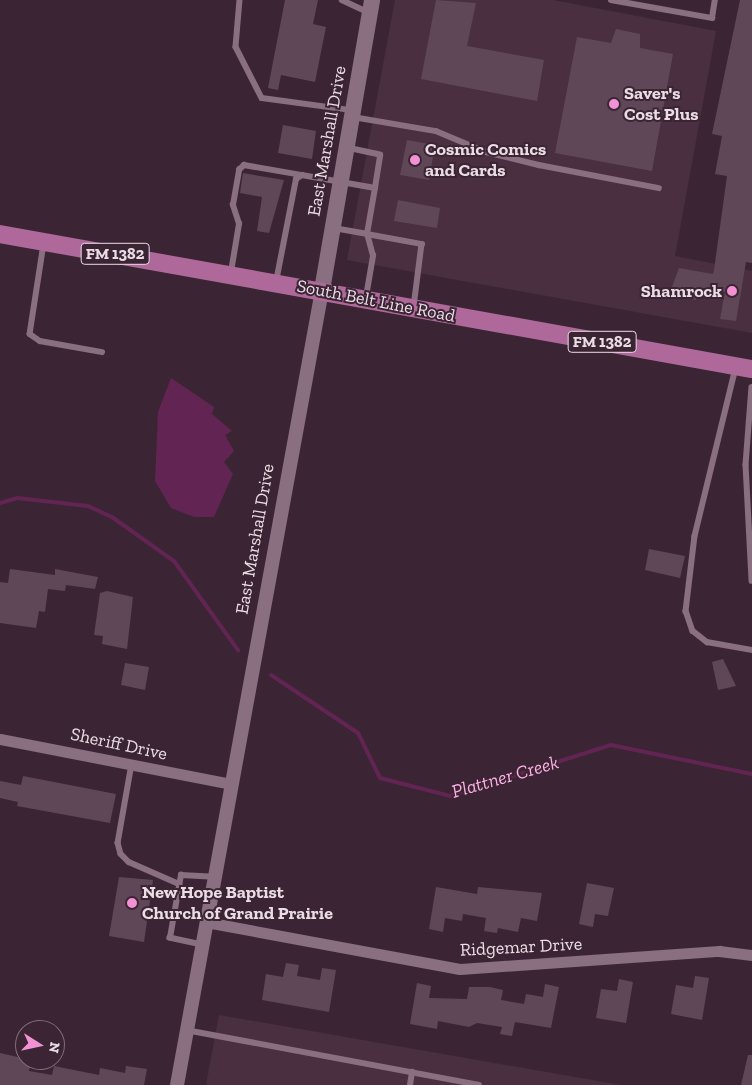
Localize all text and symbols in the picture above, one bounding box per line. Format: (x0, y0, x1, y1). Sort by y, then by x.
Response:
street label: East Marshall Drive (303, 64, 351, 218)
place label: Saver's Cost Plus (624, 83, 698, 126)
marker: Saver's Cost Plus (608, 98, 620, 110)
place label: Cosmic Comics and Cards (425, 139, 546, 182)
marker: Cosmic Comics and Cards (409, 154, 421, 166)
road number: FM 1382 (80, 240, 150, 268)
street label: South Belt Line Road (295, 275, 457, 327)
place label: Shamrock (641, 280, 722, 302)
marker: Shamrock (726, 285, 738, 297)
road number: FM 1382 (567, 328, 637, 356)
street label: East Marshall Drive (231, 462, 279, 616)
street label: Sheriff Drive (69, 723, 169, 765)
water label: Plattner Creek (449, 751, 561, 803)
place label: New Hope Baptist Church of Grand Prairie (142, 882, 333, 924)
marker: New Hope Baptist Church of Grand Prairie (126, 897, 138, 909)
street label: Ridgemar Drive (459, 933, 583, 961)
north arrow (15, 1020, 65, 1070)
text: N (45, 1041, 64, 1054)

